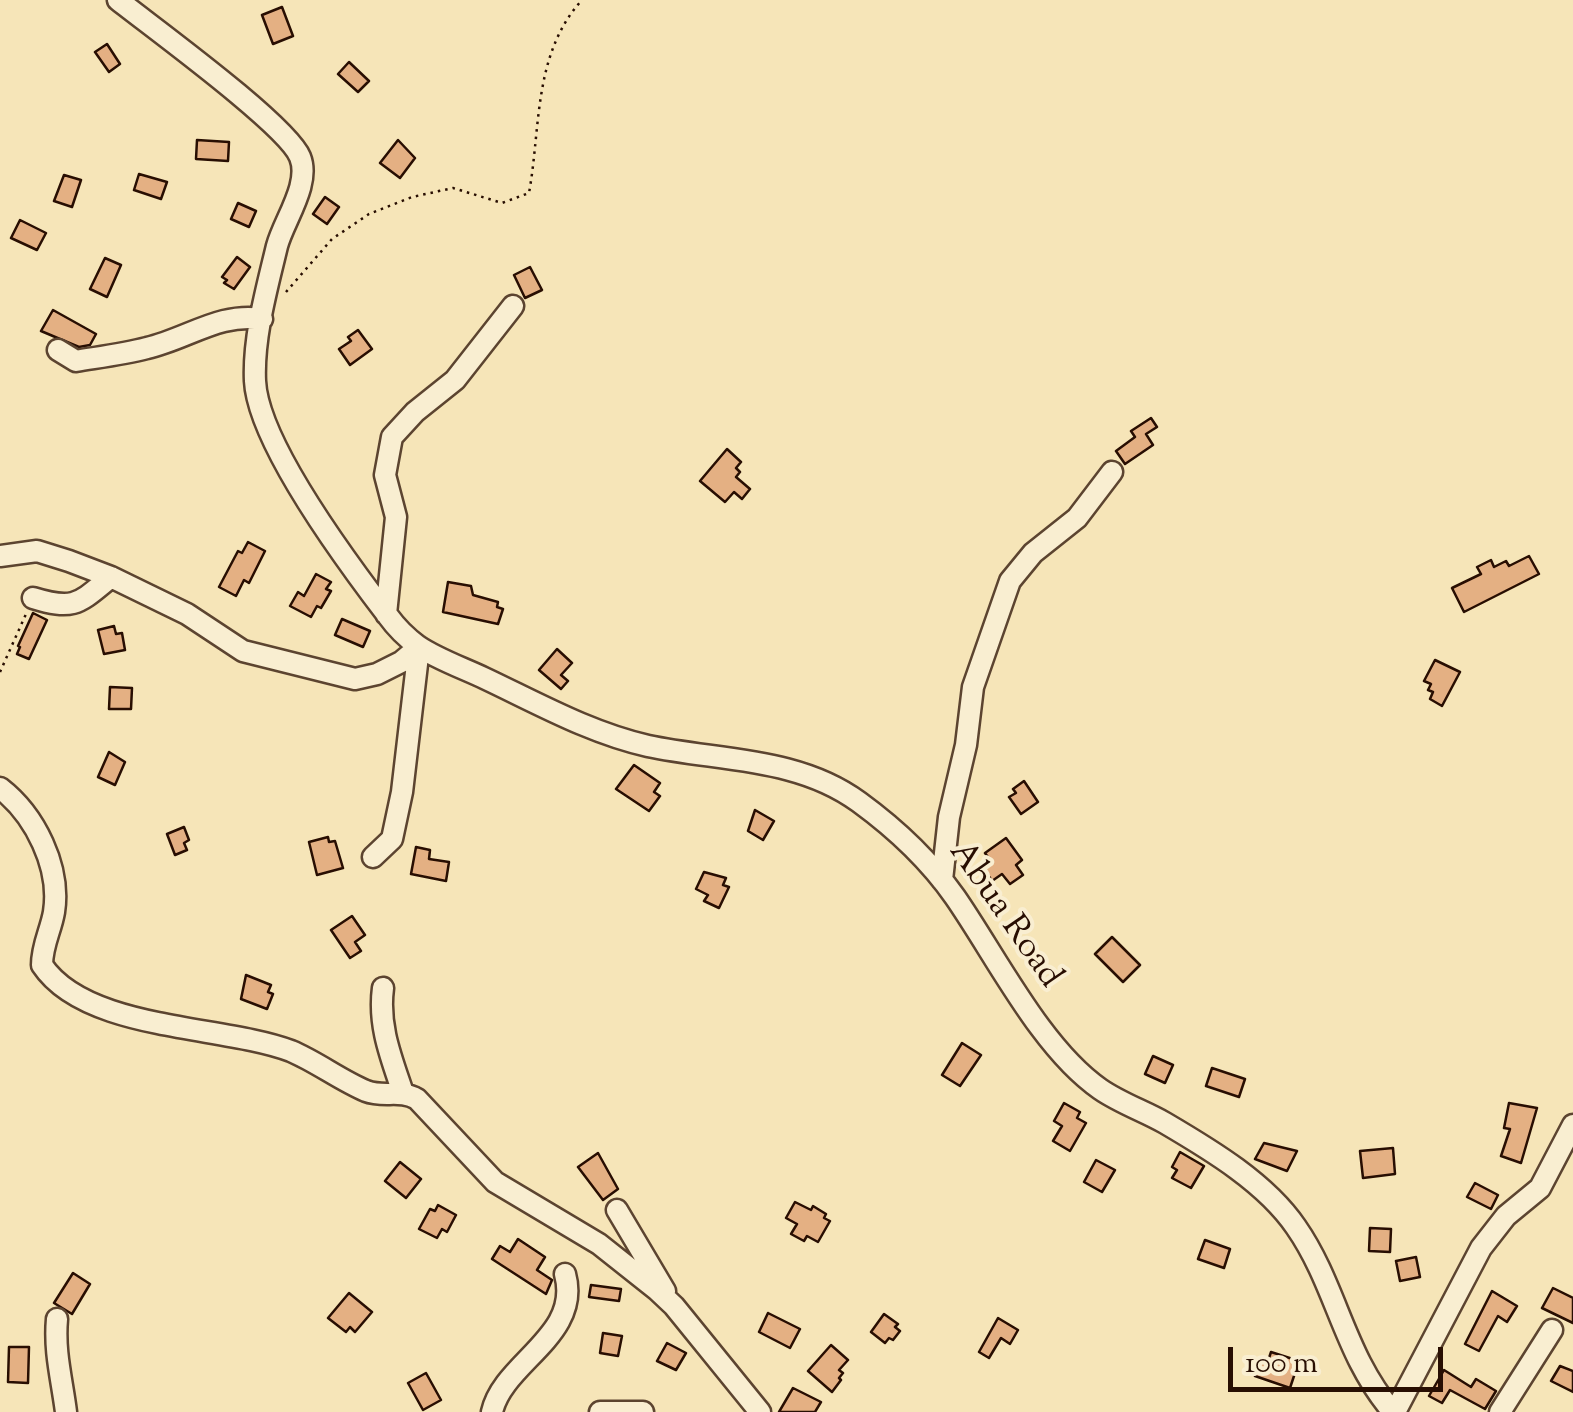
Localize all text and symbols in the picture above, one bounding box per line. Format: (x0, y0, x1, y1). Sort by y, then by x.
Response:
street label: Abua Road (937, 834, 1069, 998)
scale bar (1233, 1327, 1448, 1389)
text: 100 m (1245, 1343, 1318, 1386)

